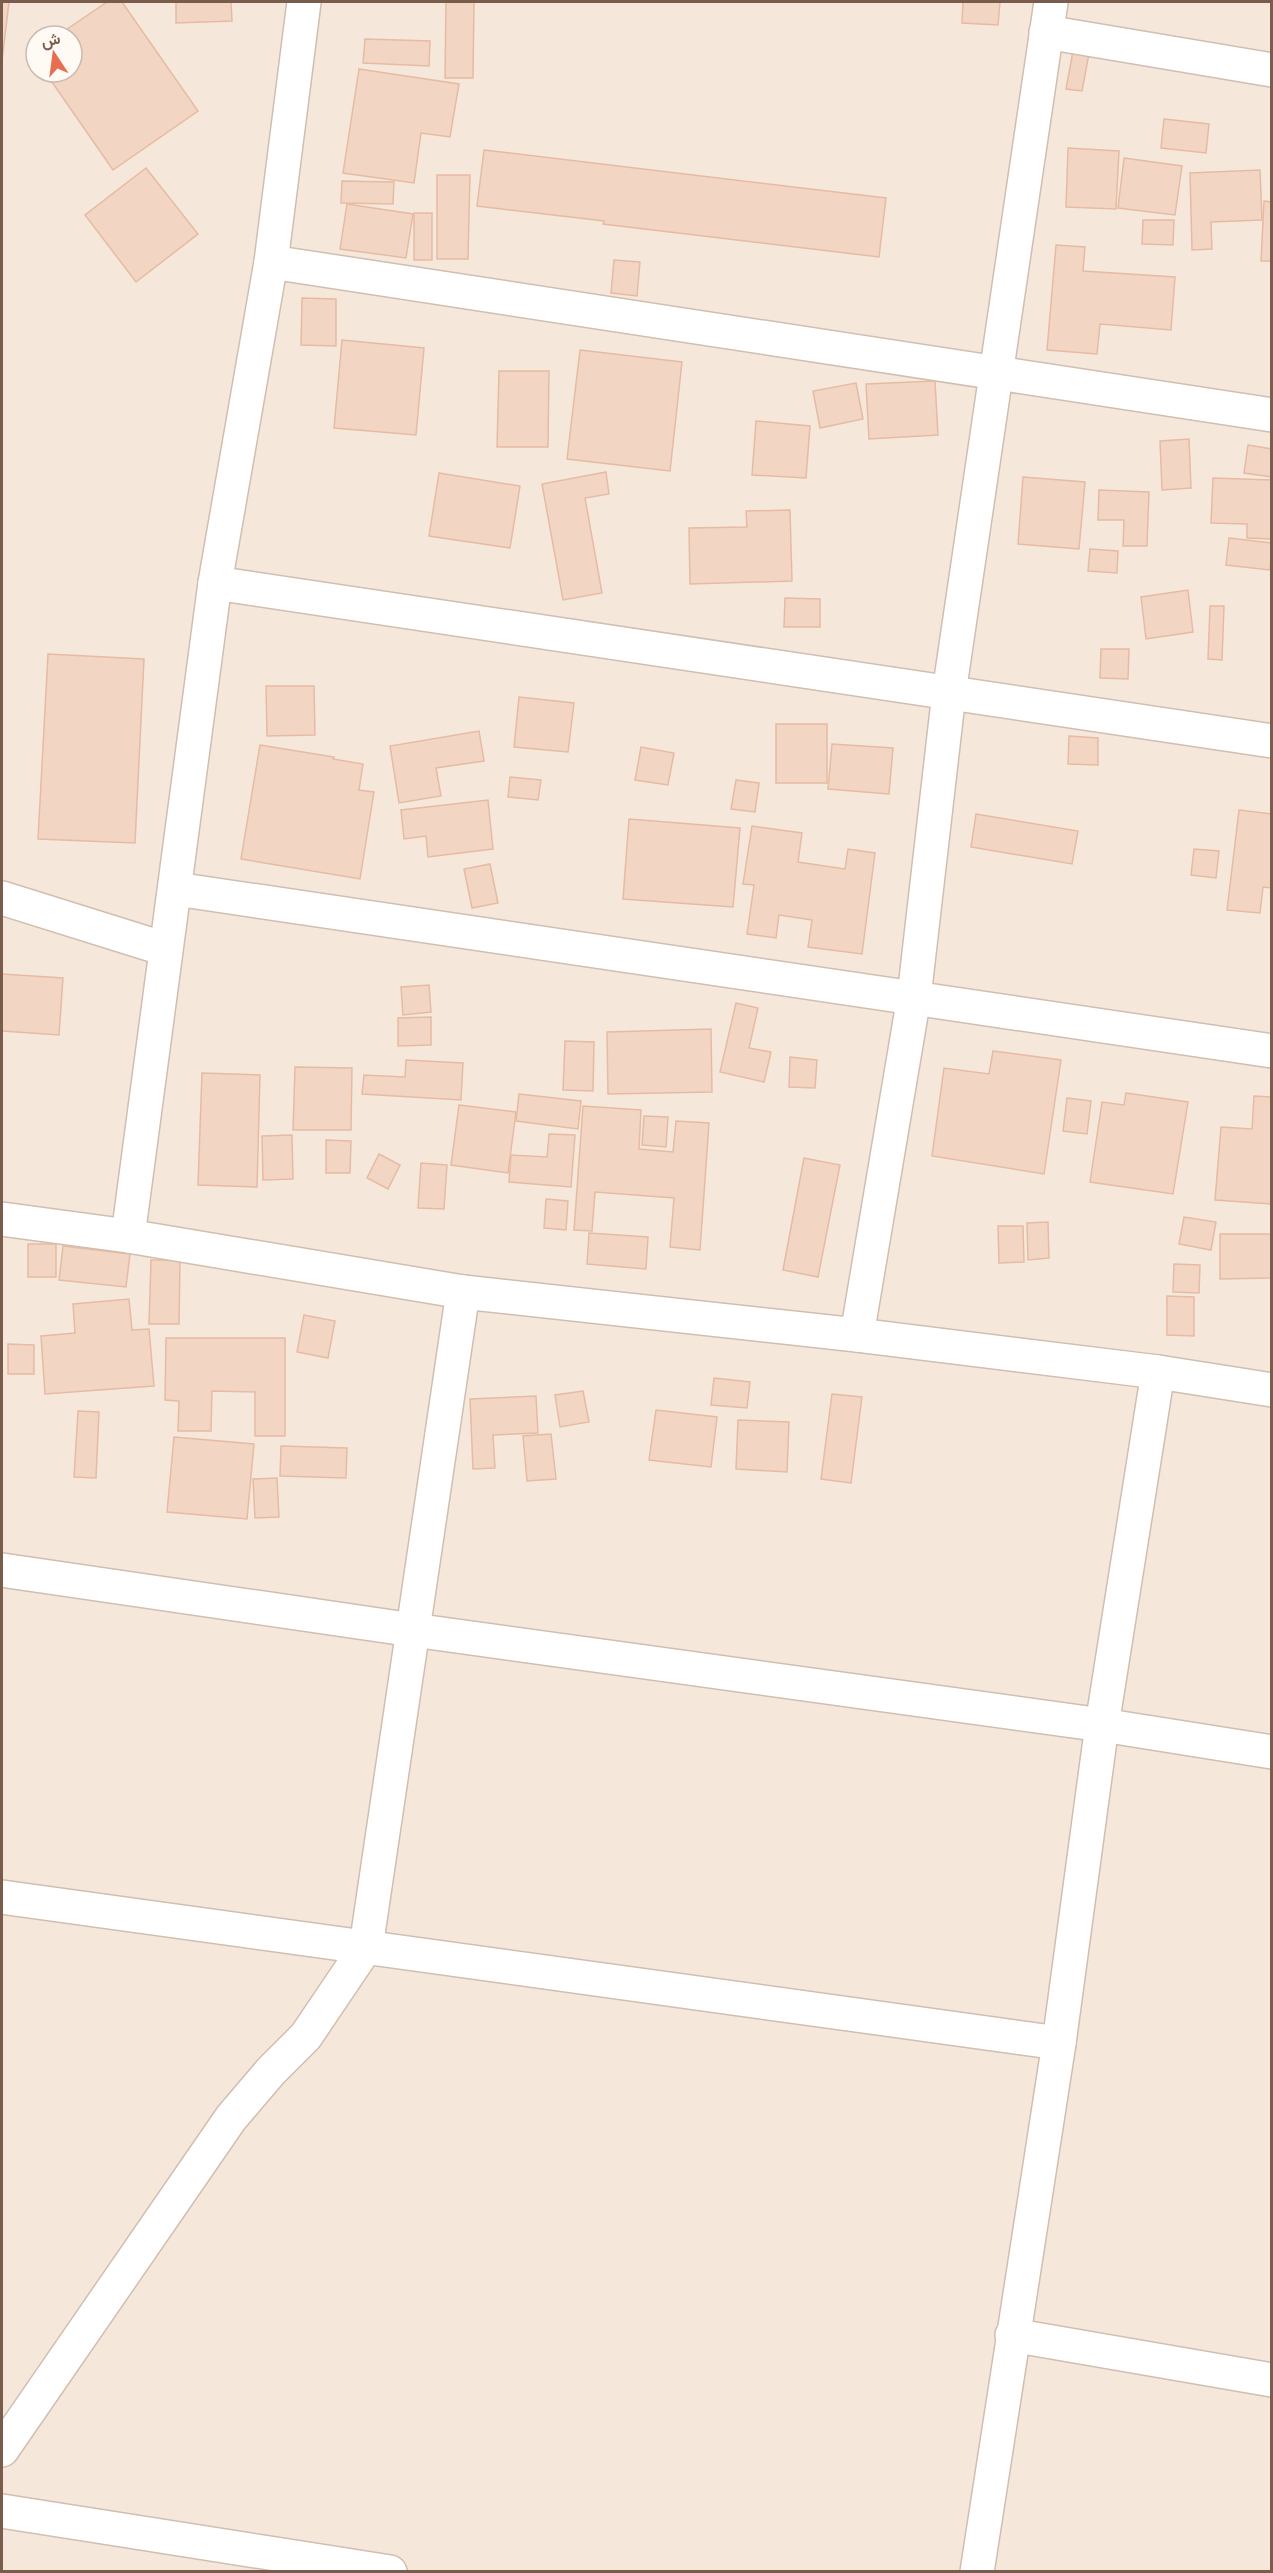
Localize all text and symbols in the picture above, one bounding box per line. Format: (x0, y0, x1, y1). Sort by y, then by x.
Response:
north arrow (24, 24, 84, 84)
text: ش (39, 28, 62, 51)

